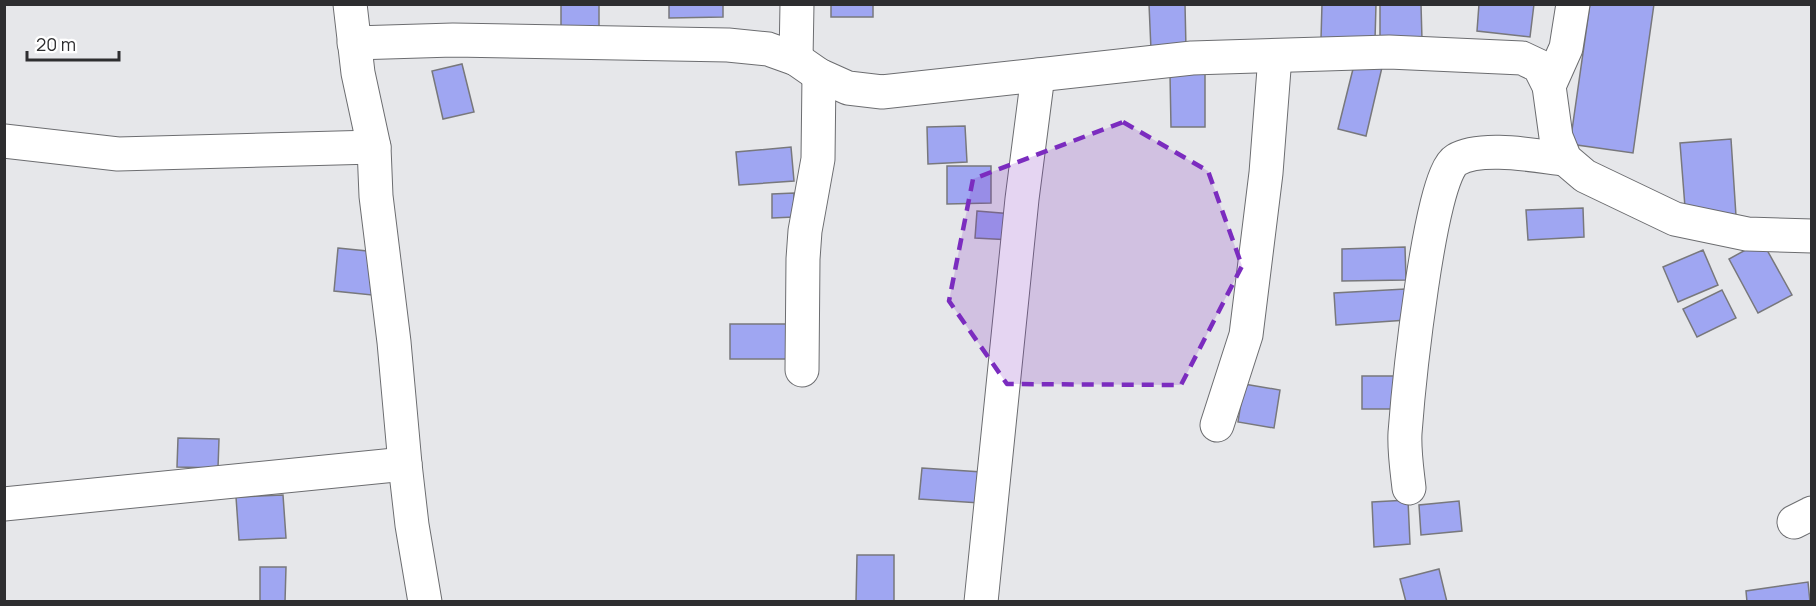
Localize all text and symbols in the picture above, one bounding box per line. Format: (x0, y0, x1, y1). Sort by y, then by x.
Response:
scale bar (27, 24, 118, 62)
text: 20 m (36, 32, 76, 56)

